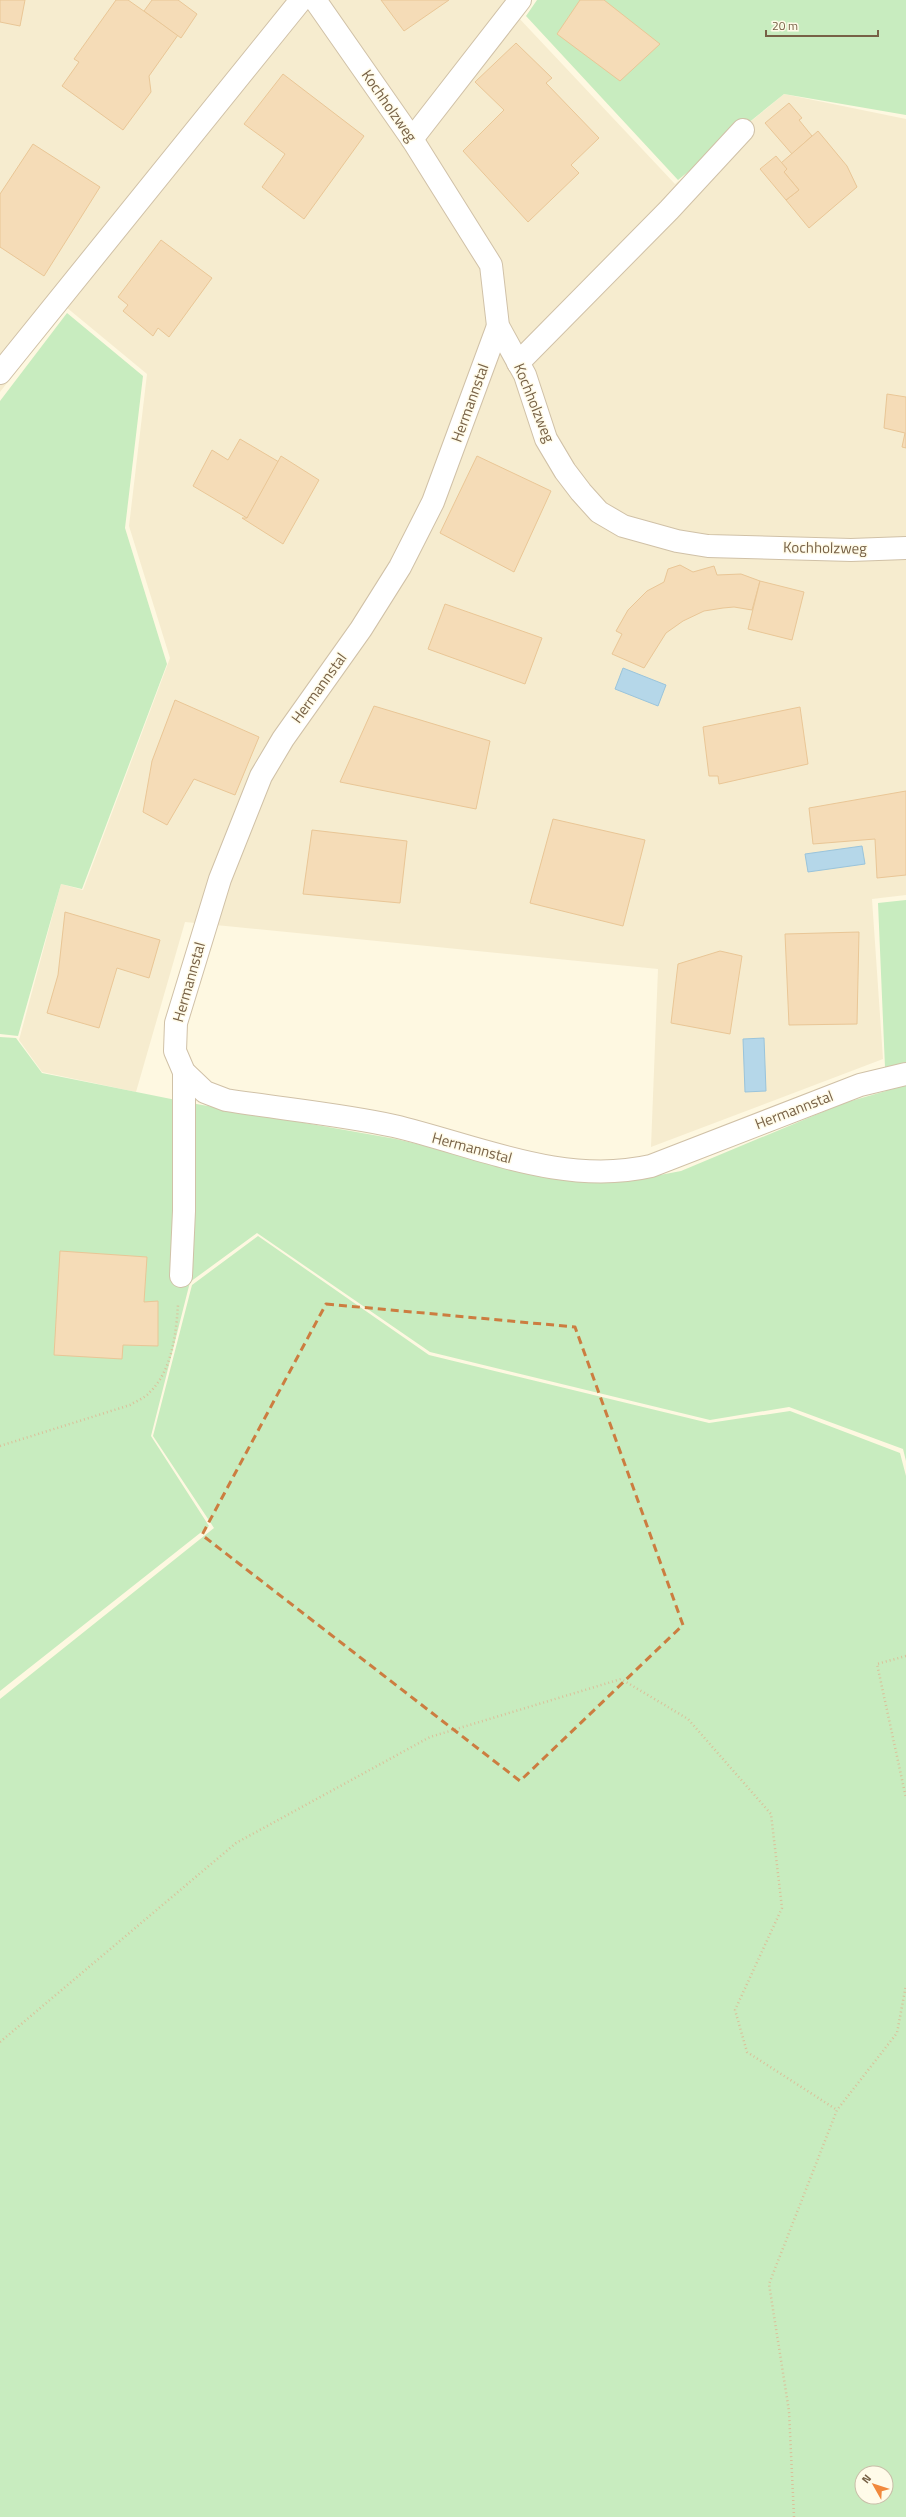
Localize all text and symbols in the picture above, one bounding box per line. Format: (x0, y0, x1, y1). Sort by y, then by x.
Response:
scale bar (766, 12, 878, 38)
text: 20 m (772, 16, 798, 35)
street label: Kochholzweg (356, 65, 423, 147)
street label: Hermannstal (445, 360, 494, 445)
street label: Kochholzweg (508, 360, 561, 446)
street label: Kochholzweg (783, 535, 867, 560)
street label: Hermannstal (285, 648, 352, 728)
street label: Hermannstal (166, 939, 211, 1025)
street label: Hermannstal (751, 1084, 836, 1135)
street label: Hermannstal (429, 1126, 515, 1169)
north arrow (854, 2465, 894, 2505)
text: N (858, 2471, 875, 2487)

